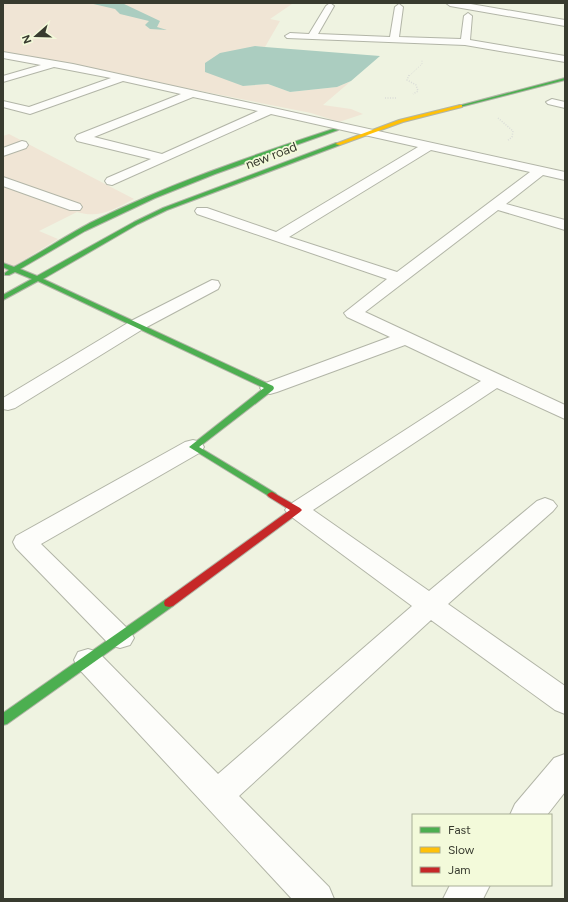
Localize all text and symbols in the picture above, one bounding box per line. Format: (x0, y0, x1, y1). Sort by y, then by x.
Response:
north arrow (16, 16, 56, 56)
text: N (20, 33, 35, 45)
street label: new road (243, 139, 299, 172)
legend (412, 814, 552, 886)
text: Fast (448, 823, 471, 837)
text: Slow (448, 843, 475, 857)
text: Jam (448, 863, 471, 877)

